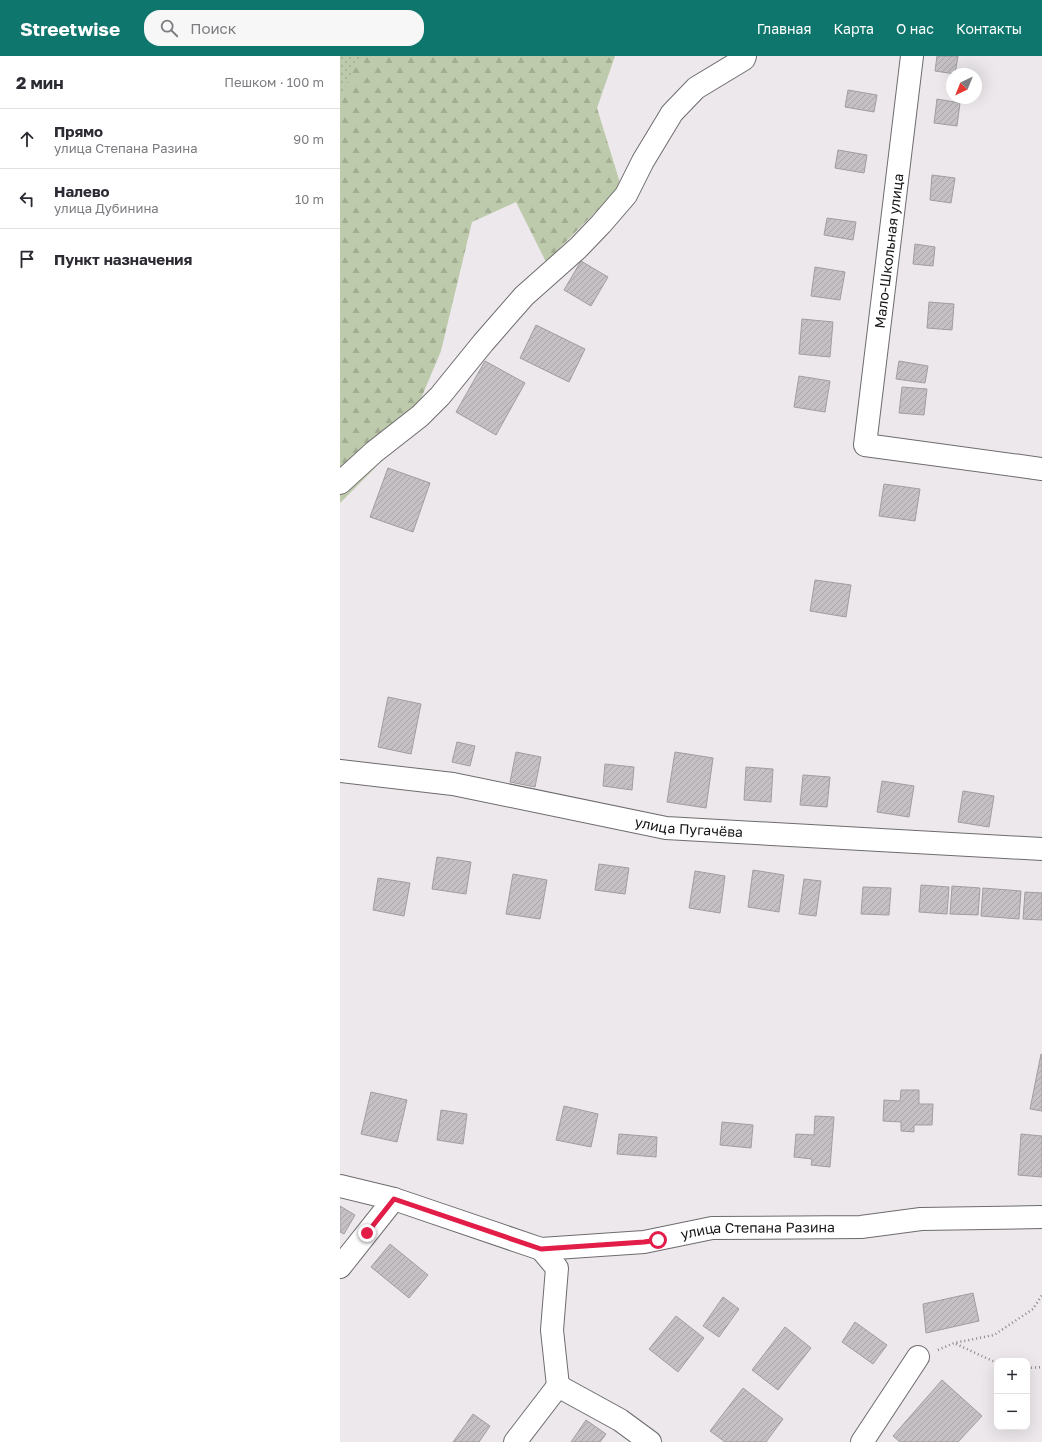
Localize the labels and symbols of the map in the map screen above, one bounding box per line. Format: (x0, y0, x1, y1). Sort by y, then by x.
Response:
north arrow (946, 68, 982, 104)
street label: Мало-Школьная улица (871, 173, 906, 329)
street label: улица Пугачёва (633, 813, 744, 840)
street label: улица Степана Разина (679, 1218, 835, 1242)
route end (358, 1224, 376, 1242)
route start (649, 1231, 667, 1249)

